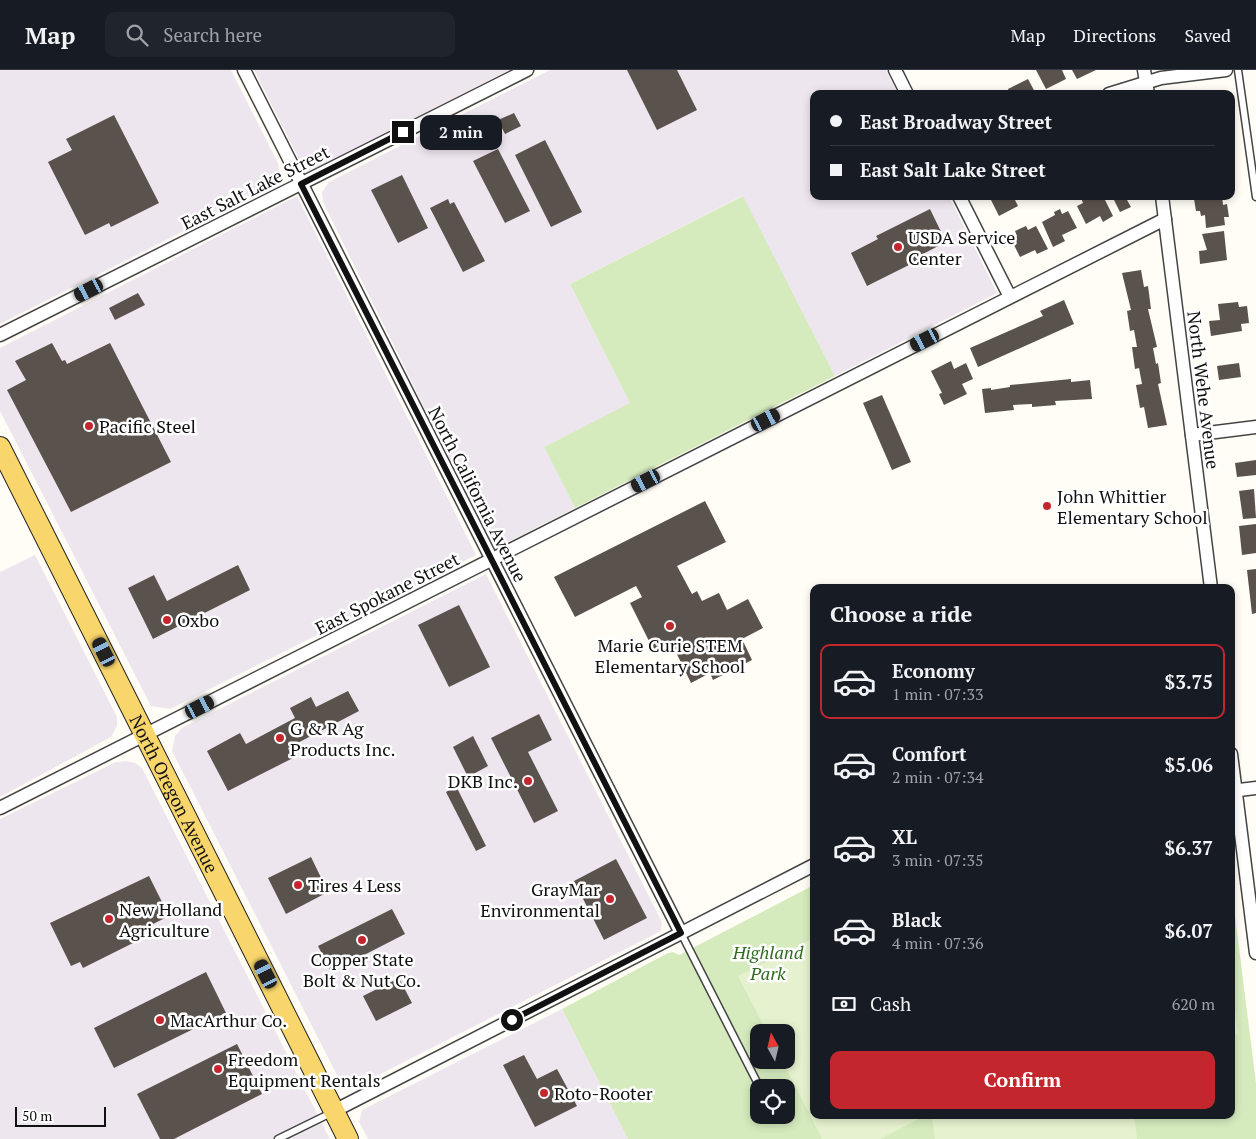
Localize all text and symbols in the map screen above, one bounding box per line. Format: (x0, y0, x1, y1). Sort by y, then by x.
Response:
search box (105, 12, 455, 57)
text: Map (25, 19, 75, 51)
icon: search (123, 21, 151, 49)
text: Search here (163, 22, 262, 47)
text: Map (1010, 23, 1045, 47)
text: Directions (1073, 23, 1156, 47)
text: Saved (1184, 23, 1231, 47)
text: East Broadway Street (860, 109, 1052, 134)
callout: 2 min (420, 114, 503, 150)
route end (392, 121, 414, 143)
text: 2 min (439, 121, 483, 143)
street label: East Salt Lake Street (177, 139, 333, 235)
text: East Salt Lake Street (860, 157, 1046, 182)
place label: USDA Service Center (908, 225, 1015, 270)
marker: USDA Service Center (892, 241, 904, 253)
car (72, 277, 105, 303)
street label: North Wehe Avenue (1182, 310, 1226, 470)
car (908, 327, 941, 353)
street label: North California Avenue (423, 402, 533, 586)
car (749, 407, 782, 433)
place label: Pacific Steel (99, 414, 196, 438)
marker: Pacific Steel (83, 420, 95, 432)
car (629, 468, 662, 494)
place label: John Whittier Elementary School (1057, 484, 1208, 529)
marker: John Whittier Elementary School (1041, 500, 1053, 512)
street label: East Spokane Street (311, 546, 463, 640)
text: Choose a ride (830, 599, 972, 628)
place label: Oxbo (177, 608, 219, 632)
marker: Oxbo (161, 614, 173, 626)
marker: Marie Curie STEM Elementary School (664, 620, 676, 632)
place label: Marie Curie STEM Elementary School (595, 633, 745, 678)
car (90, 635, 117, 669)
text: Economy (892, 658, 975, 683)
icon: car (832, 659, 877, 704)
text: $3.75 (1164, 669, 1213, 694)
text: 1 min · 07:33 (892, 683, 984, 705)
car (183, 694, 216, 720)
street label: North Oregon Avenue (124, 710, 224, 877)
place label: G & R Ag Products Inc. (290, 716, 396, 761)
marker: G & R Ag Products Inc. (274, 732, 286, 744)
text: Comfort (892, 741, 967, 766)
icon: car (832, 742, 877, 787)
text: $5.06 (1164, 752, 1213, 777)
text: 2 min · 07:34 (892, 766, 984, 788)
place label: DKB Inc. (448, 769, 518, 793)
marker: DKB Inc. (522, 775, 534, 787)
text: XL (892, 824, 917, 849)
icon: car (832, 825, 877, 870)
text: $6.37 (1164, 835, 1213, 860)
text: 3 min · 07:35 (892, 849, 984, 871)
place label: Tires 4 Less (308, 873, 401, 897)
place label: GrayMar Environmental (480, 877, 600, 922)
marker: Tires 4 Less (292, 879, 304, 891)
marker: GrayMar Environmental (604, 893, 616, 905)
place label: New Holland Agriculture (119, 897, 222, 942)
text: Black (892, 907, 942, 932)
icon: car (832, 908, 877, 953)
marker: New Holland Agriculture (103, 913, 115, 925)
text: $6.07 (1164, 918, 1213, 943)
text: 4 min · 07:36 (892, 932, 984, 954)
marker: Copper State Bolt & Nut Co. (356, 934, 368, 946)
park label: Highland Park (732, 940, 804, 985)
place label: Copper State Bolt & Nut Co. (303, 947, 421, 992)
car (252, 957, 279, 991)
icon: cash (830, 990, 858, 1018)
text: Cash (870, 991, 911, 1016)
text: 620 m (1172, 993, 1215, 1015)
place label: MacArthur Co. (170, 1008, 287, 1032)
route start (501, 1009, 523, 1031)
marker: MacArthur Co. (154, 1014, 166, 1026)
north arrow (750, 1024, 795, 1069)
map controls (750, 1024, 795, 1124)
place label: Freedom Equipment Rentals (228, 1047, 380, 1092)
button: Confirm (830, 1051, 1215, 1109)
marker: Freedom Equipment Rentals (212, 1063, 224, 1075)
button: locate (750, 1079, 795, 1124)
place label: Roto-Rooter (554, 1081, 653, 1105)
marker: Roto-Rooter (538, 1087, 550, 1099)
scale bar (15, 1104, 106, 1127)
text: 50 m (22, 1106, 52, 1125)

